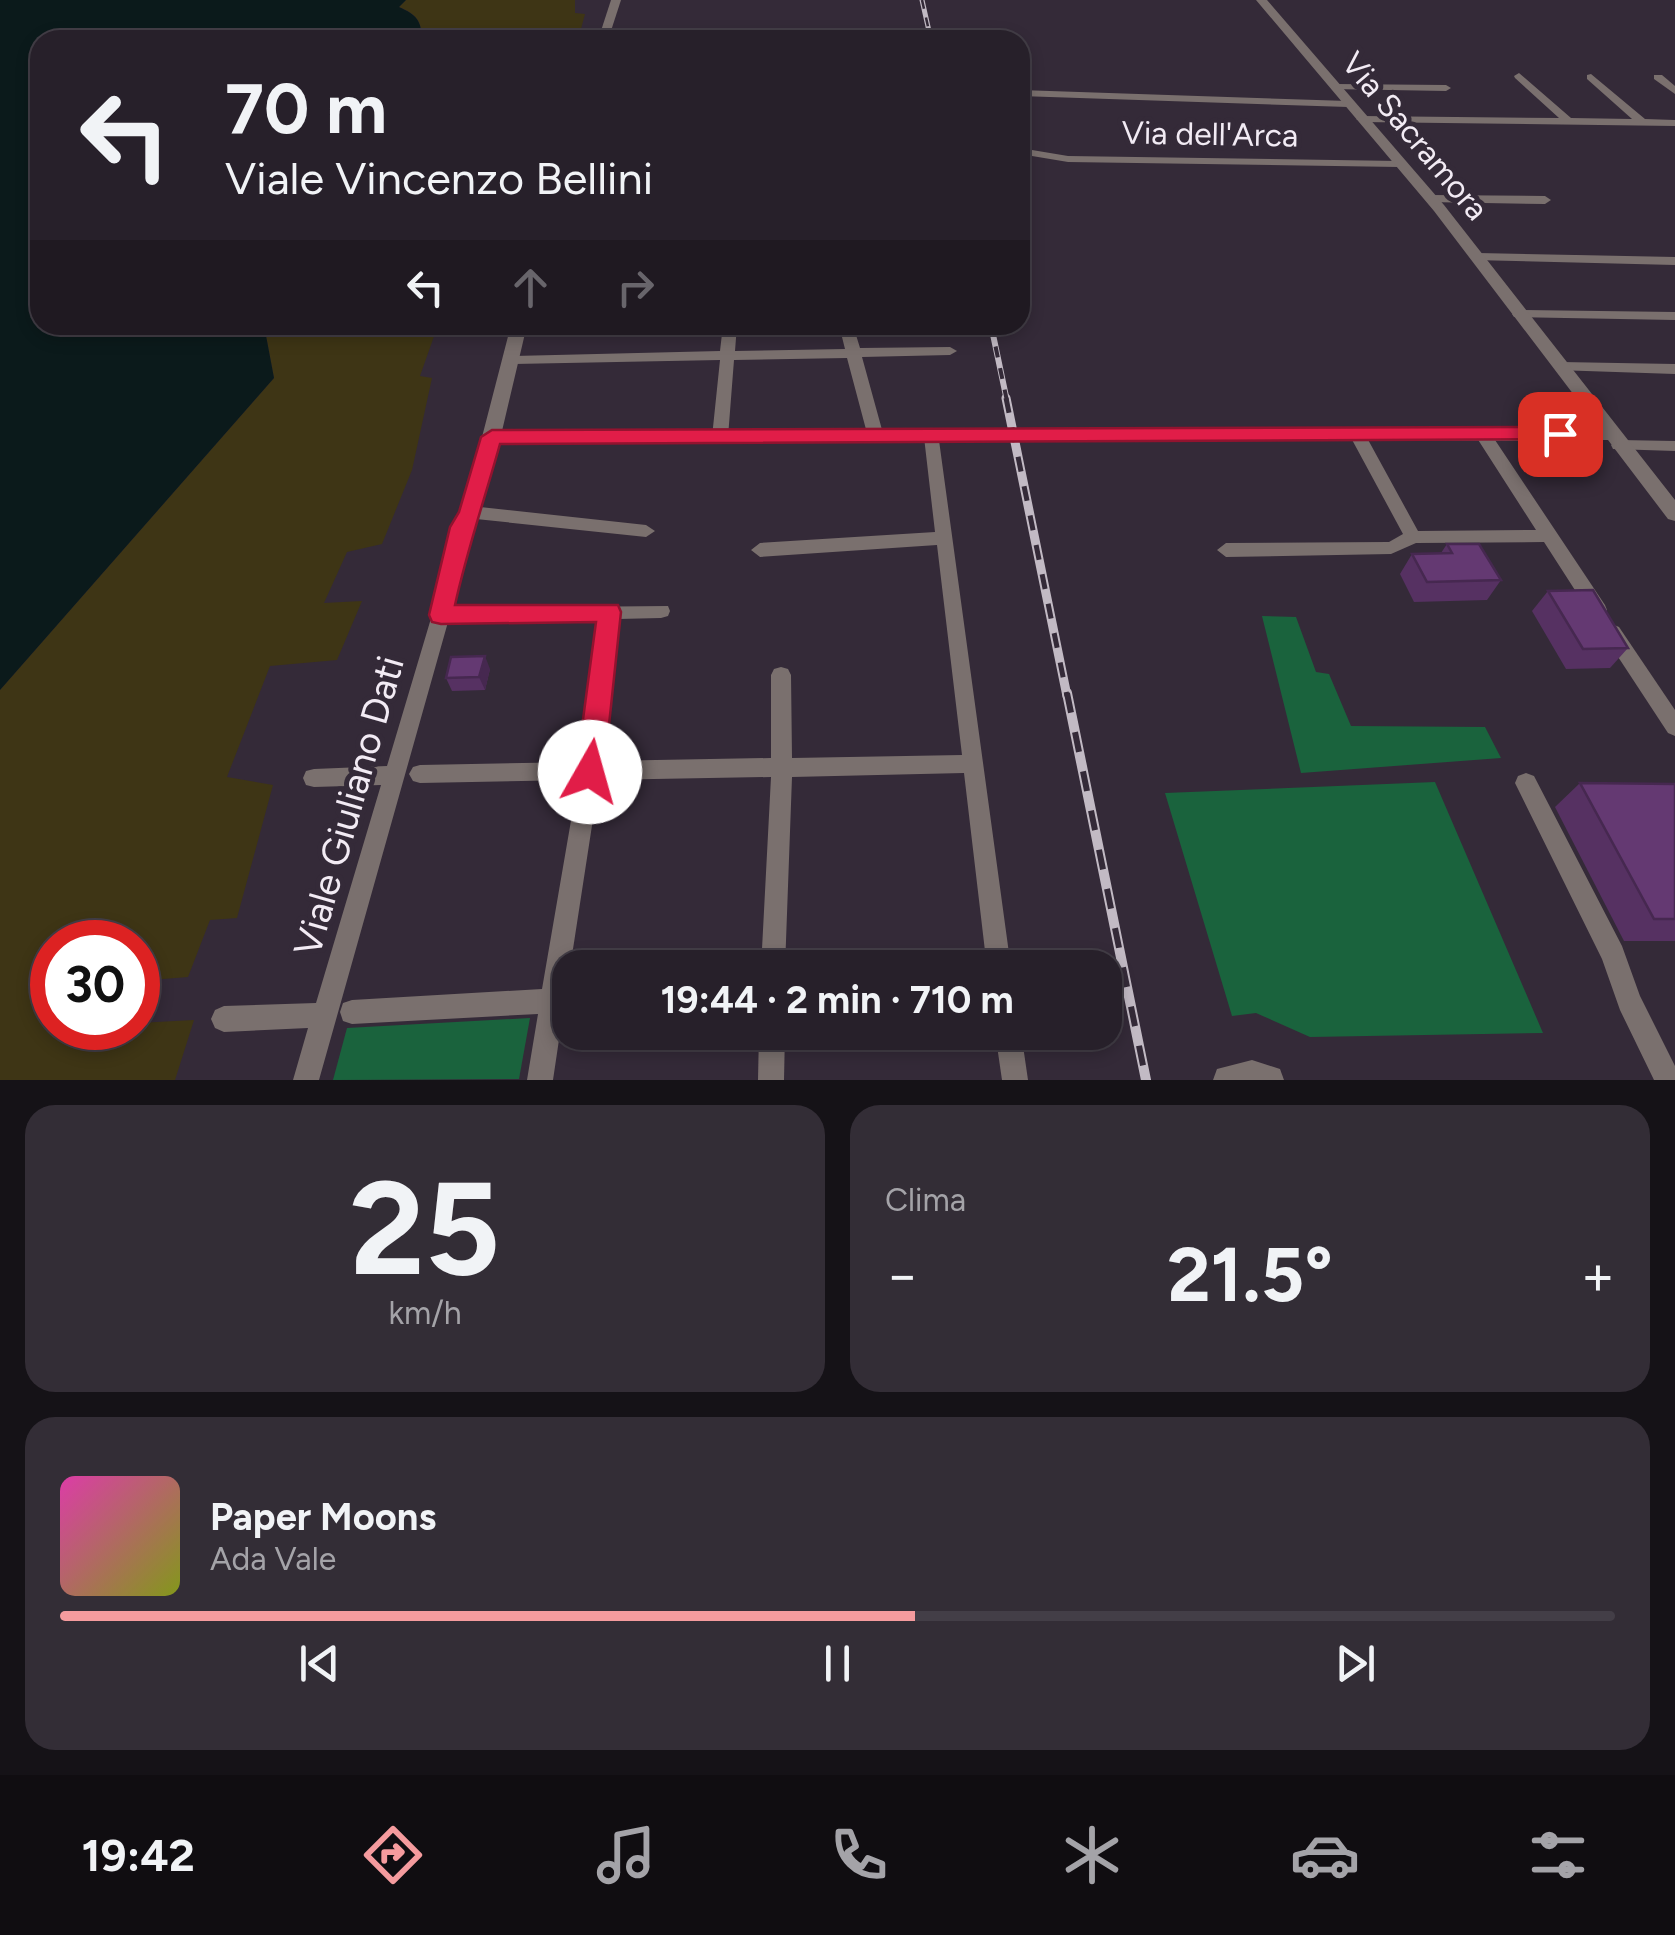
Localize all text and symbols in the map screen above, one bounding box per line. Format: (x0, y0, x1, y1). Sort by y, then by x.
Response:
street label: Via Sacramora (1334, 44, 1496, 228)
text: 70 m (225, 66, 387, 151)
icon: left (60, 70, 190, 200)
street label: Via dell'Arca (1121, 113, 1299, 155)
text: Viale Vincenzo Bellini (225, 151, 653, 205)
icon: left (398, 260, 453, 315)
icon: ahead (503, 260, 558, 315)
icon: right (608, 260, 663, 315)
pin (1518, 392, 1603, 477)
icon: arrive (1533, 407, 1588, 462)
street label: Viale Giuliano Dati (284, 651, 414, 961)
position arrow (538, 720, 642, 824)
speed limit sign: 30 (30, 920, 160, 1050)
text: 19:44 · 2 min · 710 m (660, 977, 1014, 1023)
text: 25 (350, 1151, 500, 1307)
text: Clima (885, 1181, 966, 1219)
text: 21.5° (1167, 1230, 1333, 1320)
text: − (885, 1242, 919, 1308)
text: + (1581, 1242, 1615, 1308)
text: km/h (388, 1294, 462, 1332)
text: Paper Moons (210, 1494, 436, 1540)
text: Ada Vale (210, 1540, 336, 1578)
icon: previous (292, 1636, 347, 1691)
icon: pause (810, 1636, 865, 1691)
icon: next (1328, 1636, 1383, 1691)
icon: directions (358, 1820, 428, 1890)
icon: music (591, 1820, 661, 1890)
icon: phone (824, 1820, 894, 1890)
icon: climate (1057, 1820, 1127, 1890)
icon: car (1290, 1820, 1360, 1890)
icon: filters (1523, 1820, 1593, 1890)
text: 19:42 (82, 1828, 195, 1882)

